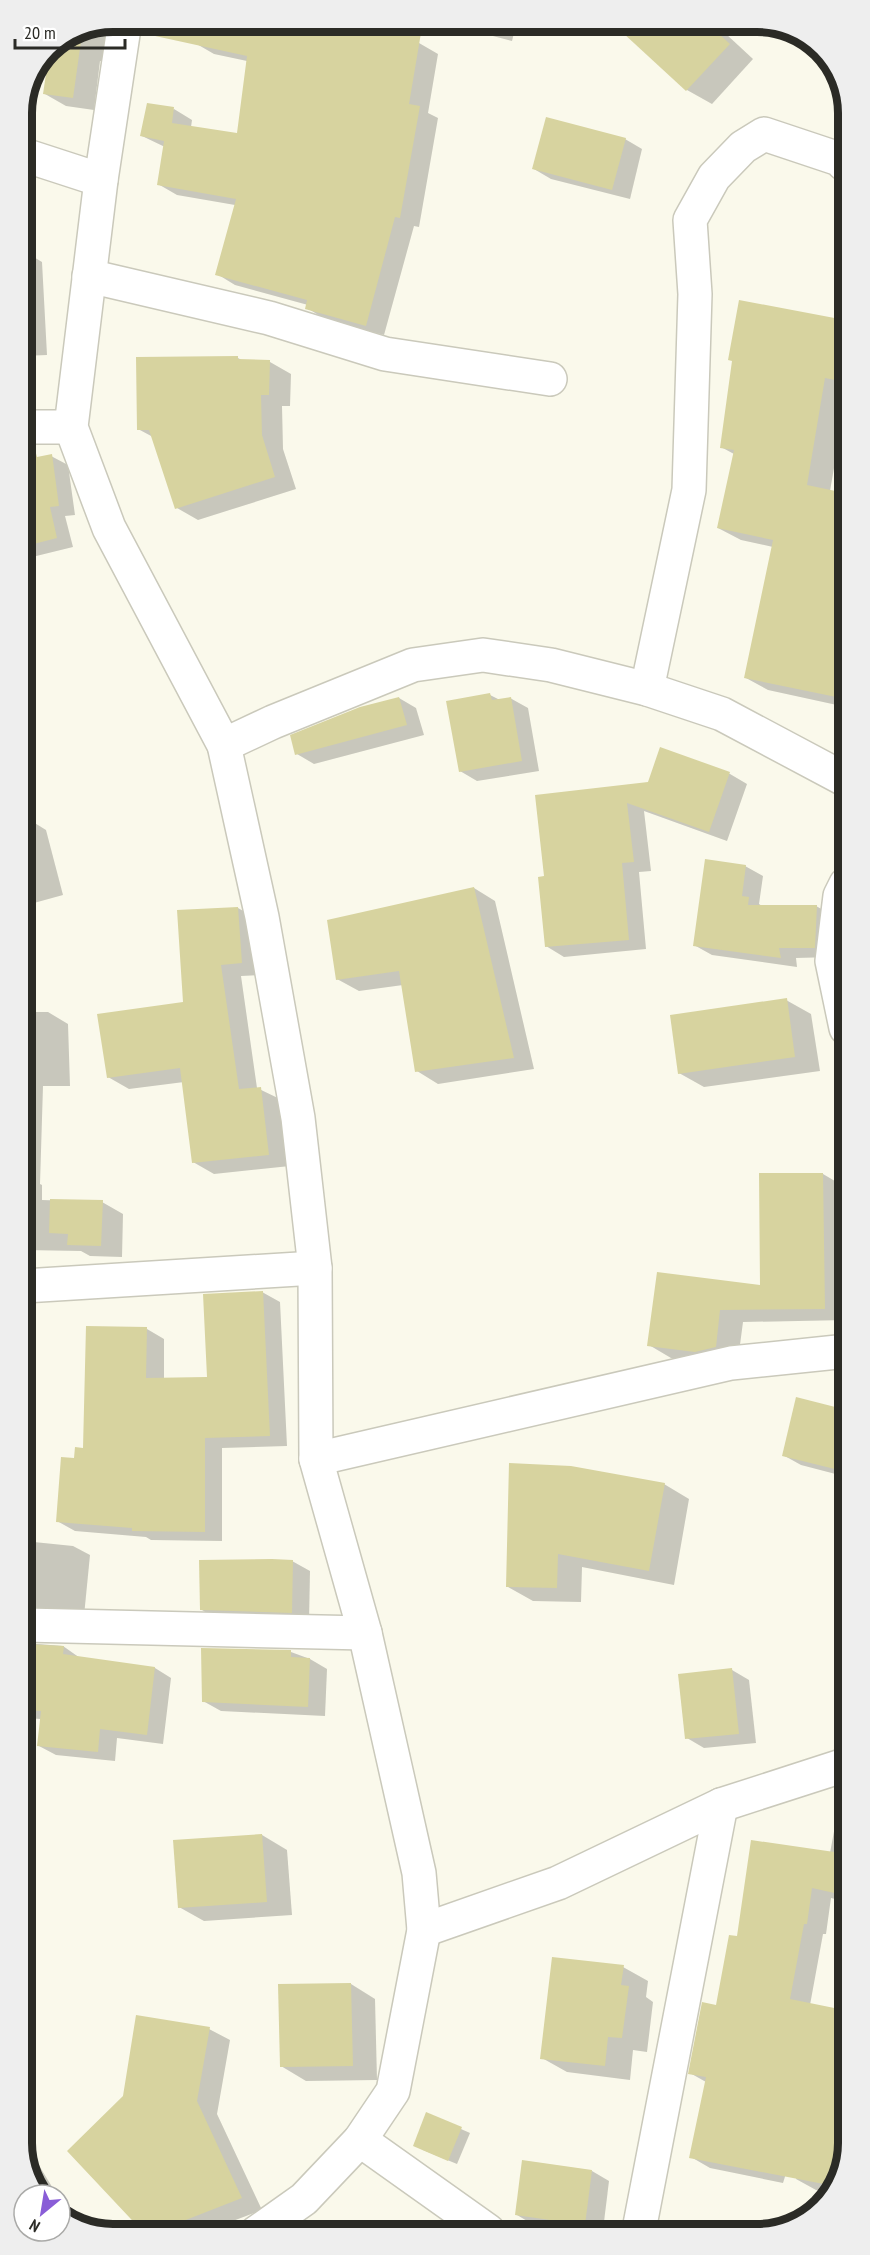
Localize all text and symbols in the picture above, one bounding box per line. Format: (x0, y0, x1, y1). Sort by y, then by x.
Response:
scale bar (15, 12, 124, 50)
text: 20 m (24, 21, 56, 44)
north arrow (12, 2183, 72, 2243)
text: N (26, 2215, 43, 2237)

